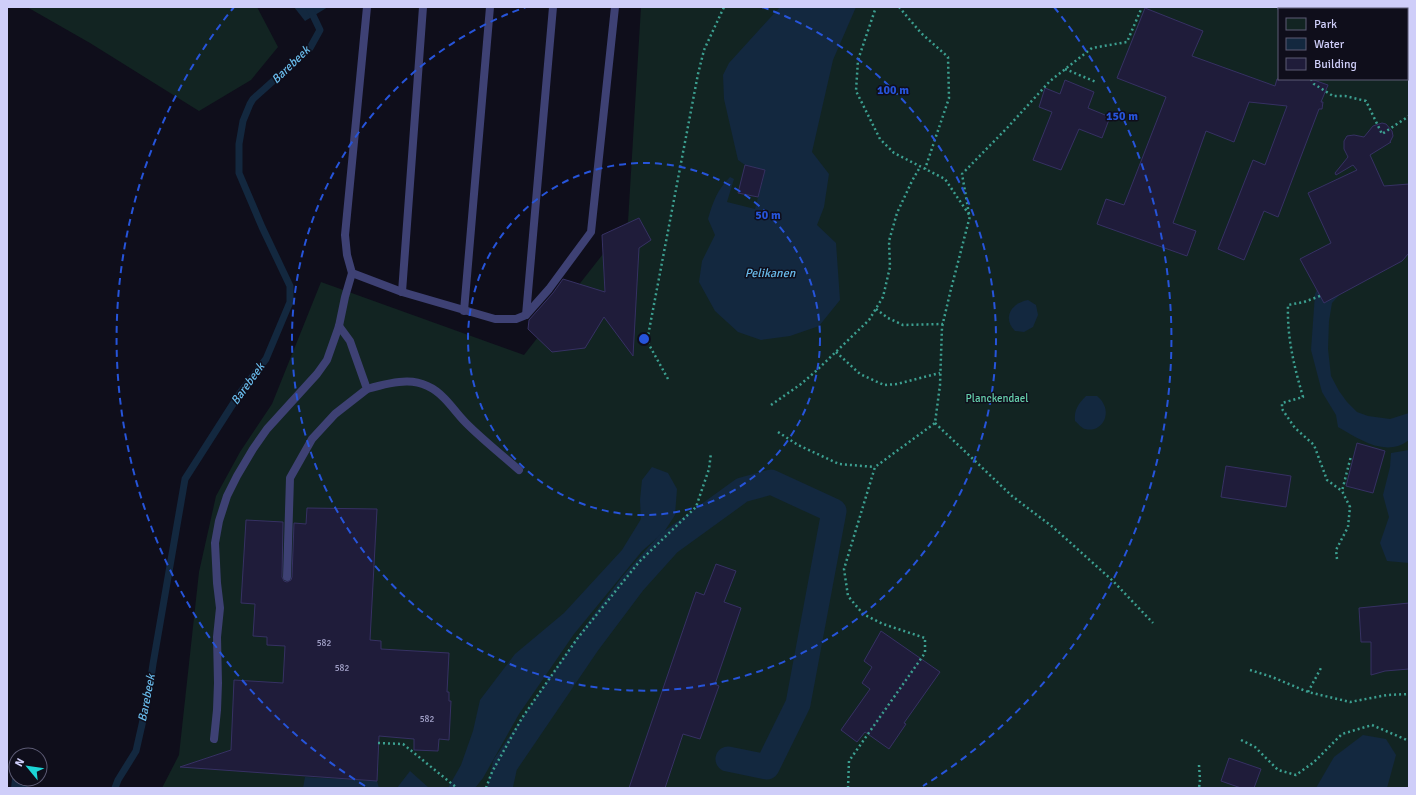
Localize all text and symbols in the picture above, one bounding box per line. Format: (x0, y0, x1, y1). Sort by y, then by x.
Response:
legend (1278, 8, 1408, 80)
text: Park (1314, 17, 1337, 32)
text: Water (1314, 37, 1345, 52)
water label: Barebeek (269, 42, 314, 87)
text: Building (1314, 57, 1357, 72)
text: 100 m (877, 83, 909, 98)
text: 150 m (1106, 109, 1138, 124)
text: 50 m (755, 208, 781, 223)
water label: Pelikanen (745, 266, 796, 281)
centre of rings (637, 332, 651, 346)
water label: Barebeek (228, 359, 269, 408)
park label: Planckendael (965, 392, 1029, 405)
house number: 582 (317, 638, 331, 649)
house number: 582 (335, 663, 349, 674)
water label: Barebeek (135, 672, 159, 723)
house number: 582 (420, 714, 434, 725)
north arrow (8, 747, 48, 787)
text: N (12, 756, 27, 769)

